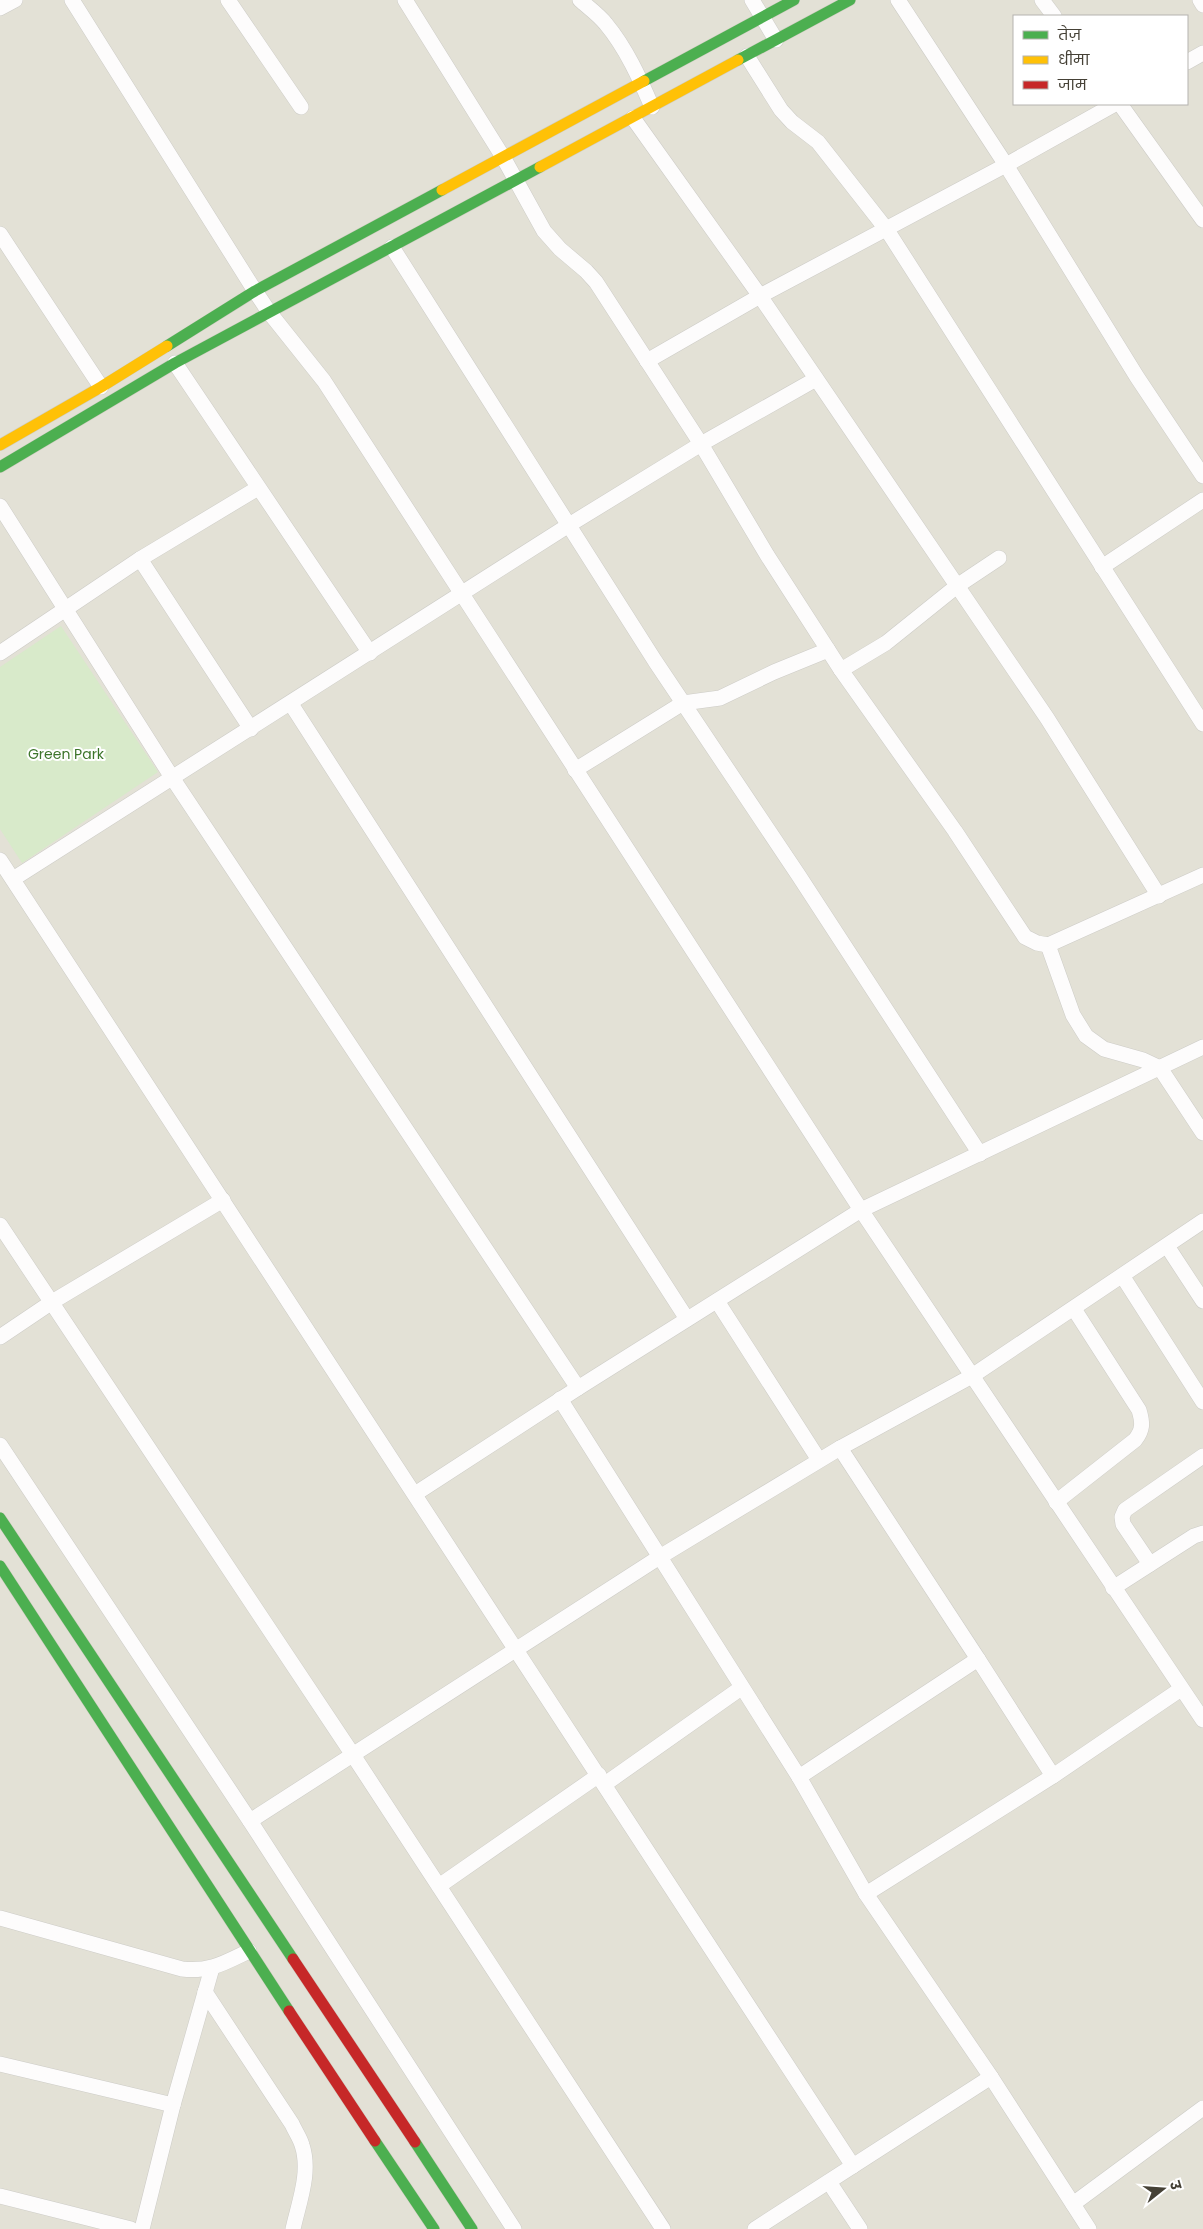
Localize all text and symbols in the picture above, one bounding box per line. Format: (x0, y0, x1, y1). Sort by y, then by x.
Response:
legend (1013, 15, 1188, 105)
text: तेज़ (1057, 24, 1081, 45)
text: धीमा (1058, 49, 1090, 70)
text: जाम (1057, 74, 1088, 95)
park label: Green Park (28, 744, 105, 764)
north arrow (1138, 2164, 1188, 2214)
text: उ (1164, 2178, 1186, 2193)

